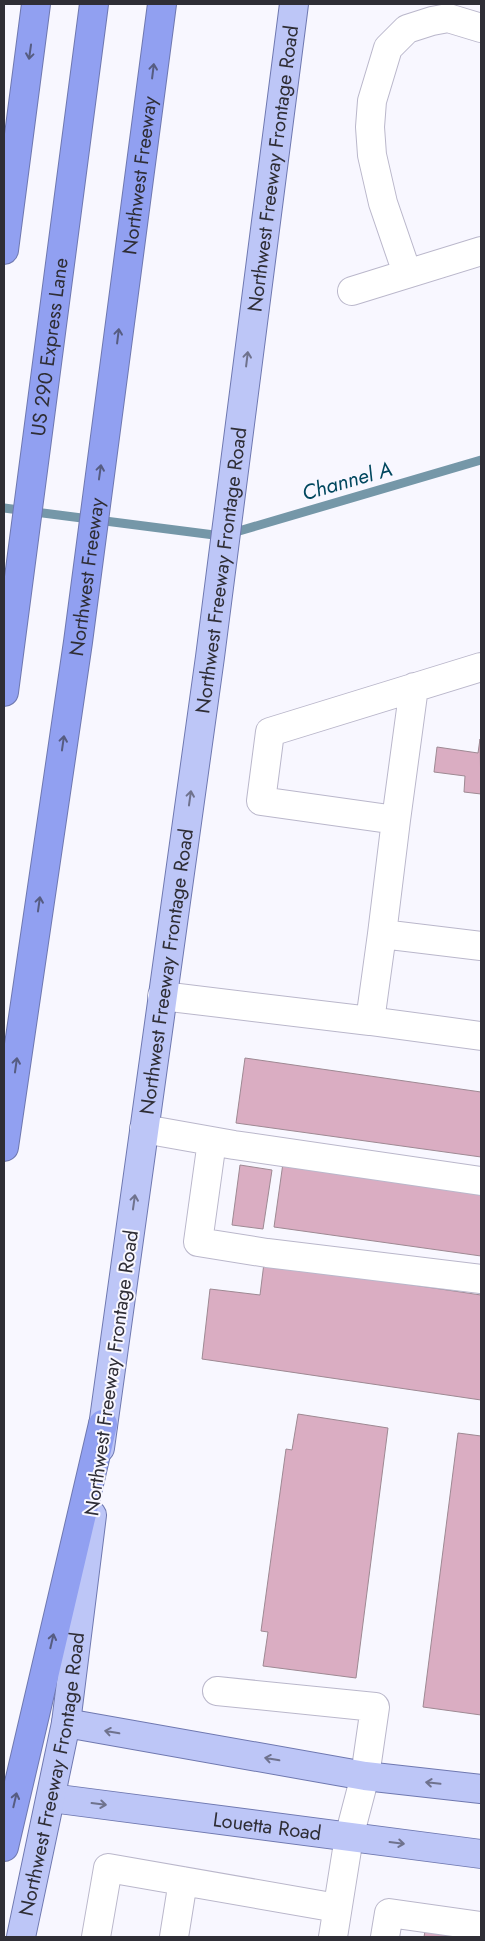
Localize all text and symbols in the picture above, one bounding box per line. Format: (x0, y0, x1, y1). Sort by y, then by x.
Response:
street label: Northwest Freeway Frontage Road (241, 24, 306, 314)
one-way arrow (25, 44, 35, 60)
one-way arrow (148, 63, 158, 79)
street label: Northwest Freeway (115, 94, 165, 256)
street label: US 290 Express Lane (24, 256, 76, 438)
one-way arrow (113, 329, 123, 345)
one-way arrow (243, 352, 253, 368)
street label: Northwest Freeway Frontage Road (188, 426, 254, 715)
water label: Channel A (298, 454, 396, 508)
one-way arrow (95, 465, 105, 481)
street label: Northwest Freeway (62, 496, 112, 658)
one-way arrow (58, 735, 68, 751)
one-way arrow (185, 791, 195, 807)
street label: Northwest Freeway Frontage Road (133, 827, 201, 1116)
one-way arrow (35, 896, 45, 912)
one-way arrow (11, 1057, 21, 1073)
one-way arrow (129, 1194, 139, 1210)
street label: Northwest Freeway Frontage Road (77, 1228, 146, 1518)
street label: Northwest Freeway Frontage Road (12, 1630, 92, 1919)
one-way arrow (48, 1634, 57, 1650)
one-way arrow (104, 1726, 120, 1736)
one-way arrow (265, 1754, 281, 1764)
one-way arrow (425, 1778, 441, 1788)
one-way arrow (11, 1792, 20, 1808)
one-way arrow (91, 1800, 107, 1810)
street label: Louetta Road (211, 1805, 323, 1848)
one-way arrow (389, 1838, 405, 1848)

